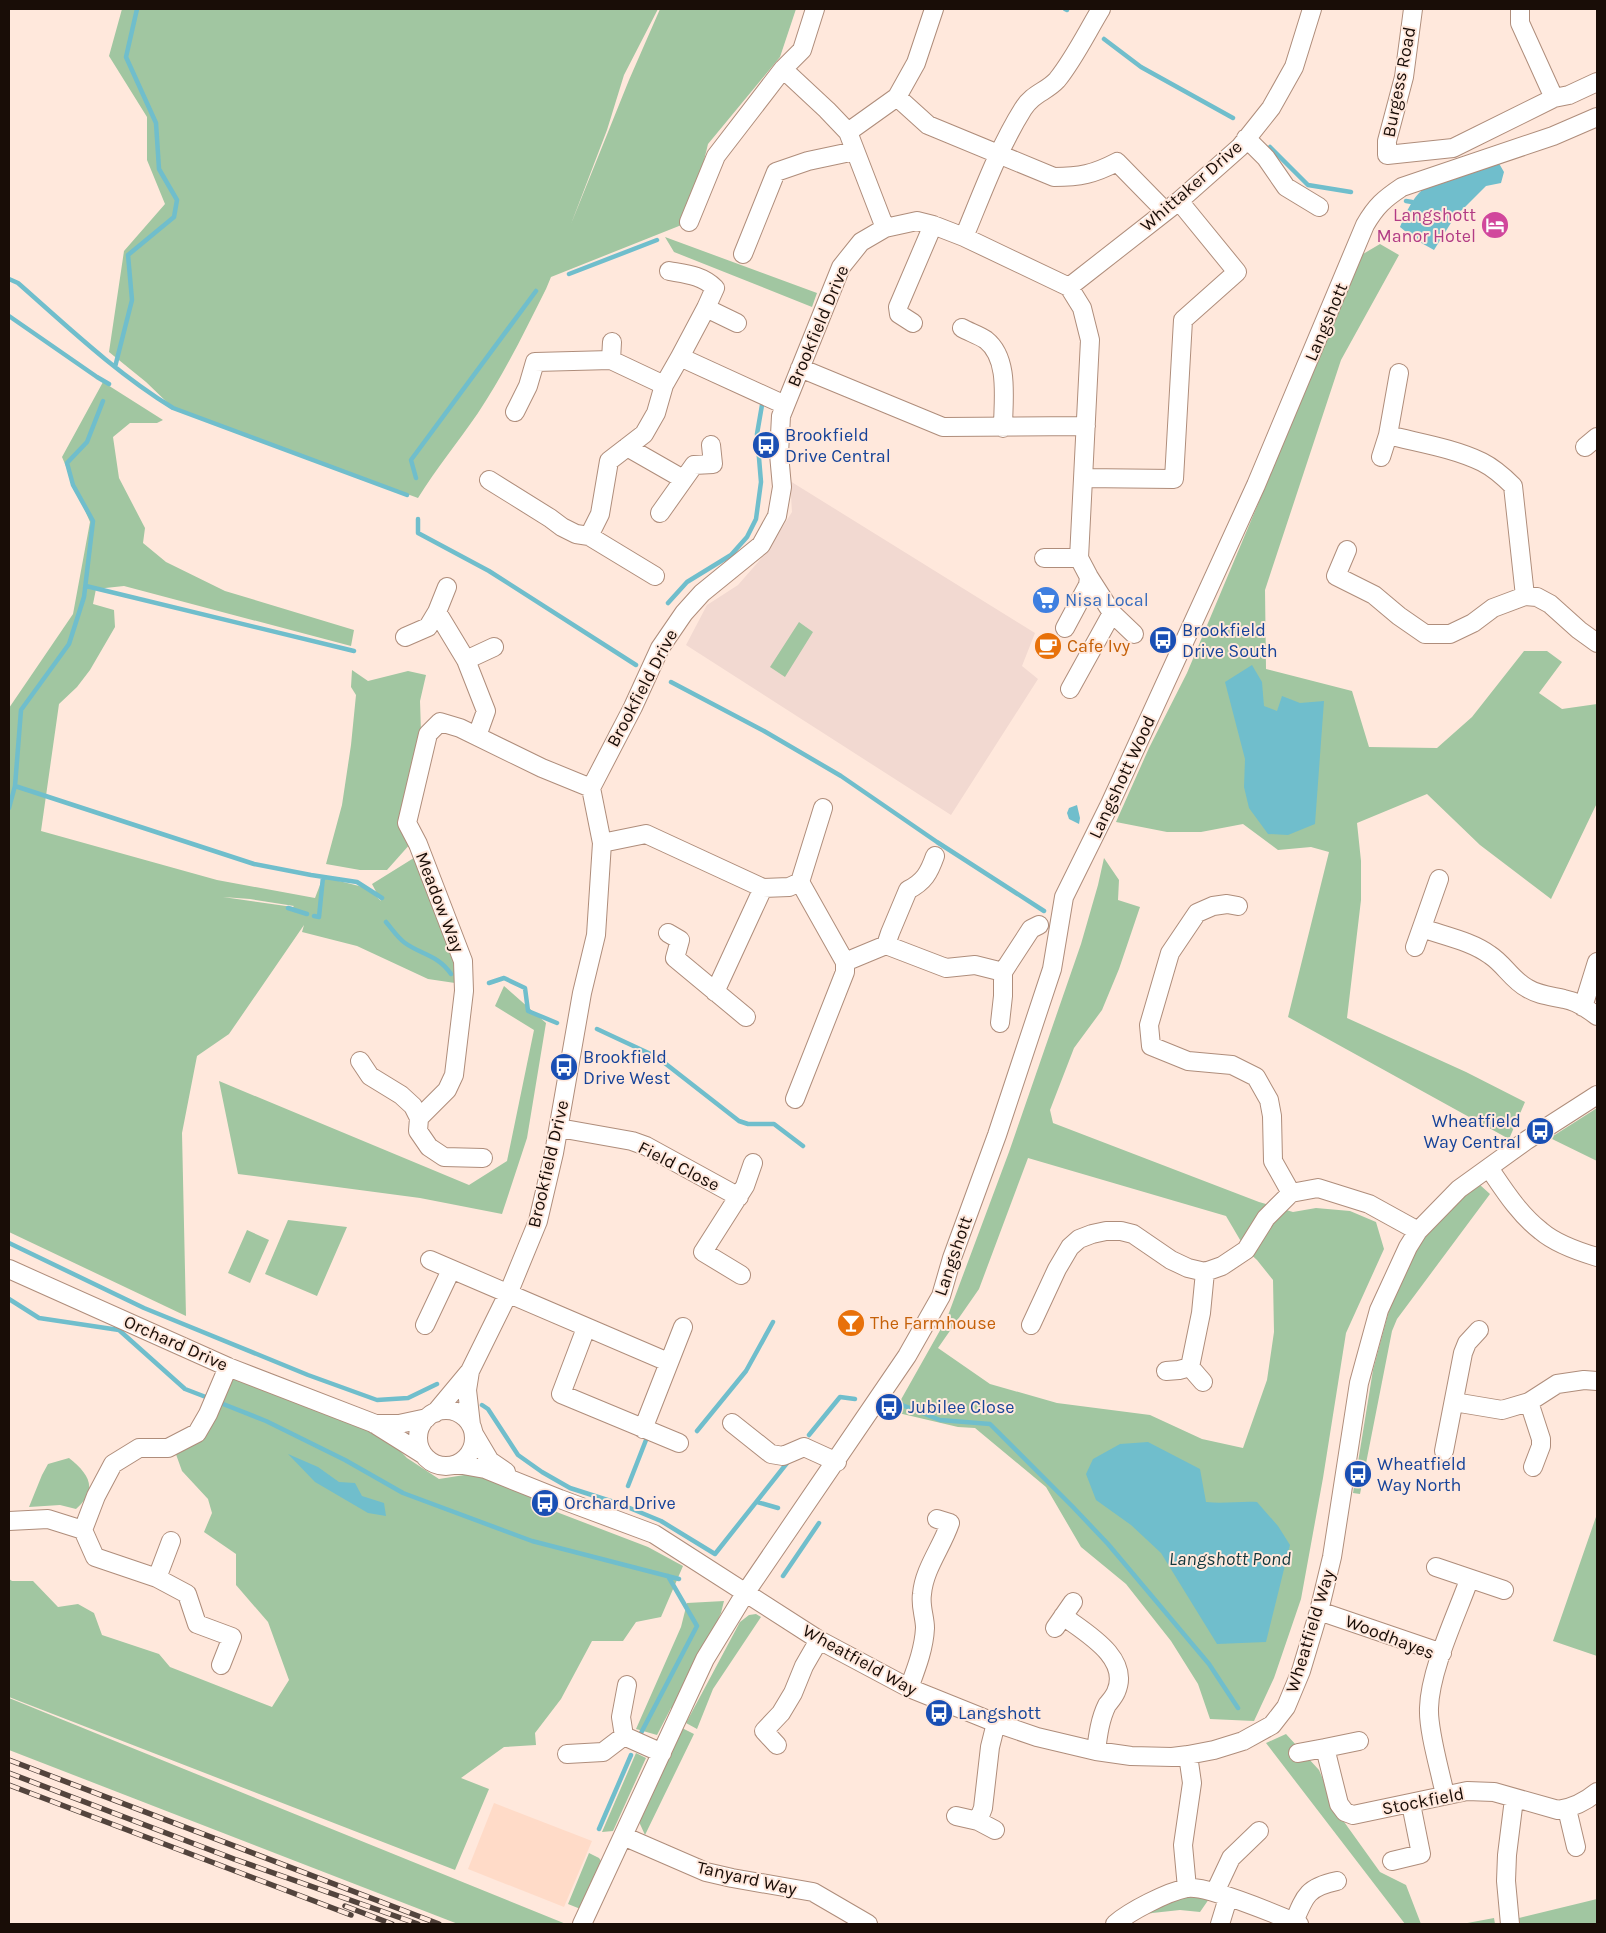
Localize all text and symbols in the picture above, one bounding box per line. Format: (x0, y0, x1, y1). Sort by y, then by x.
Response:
street label: Burgess Road (1377, 25, 1421, 139)
street label: Whittaker Drive (1135, 136, 1247, 236)
place label: Langshott Manor Hotel (1376, 204, 1476, 247)
hotel icon: Langshott Manor Hotel (1480, 210, 1510, 240)
street label: Brookfield Drive (782, 262, 854, 390)
street label: Langshott (1300, 279, 1352, 365)
place label: Brookfield Drive Central (785, 424, 891, 467)
bus stop icon: Brookfield Drive Central (751, 430, 781, 460)
supermarket icon: Nisa Local (1031, 585, 1061, 615)
place label: Nisa Local (1065, 589, 1149, 611)
place label: Brookfield Drive South (1182, 619, 1278, 662)
street label: Brookfield Drive (602, 625, 682, 751)
bus stop icon: Brookfield Drive South (1148, 625, 1178, 655)
cafe icon: Cafe Ivy (1033, 631, 1063, 661)
place label: Cafe Ivy (1067, 635, 1131, 657)
street label: Langshott Wood (1084, 712, 1160, 842)
street label: Meadow Way (411, 849, 469, 956)
place label: Brookfield Drive West (583, 1046, 671, 1089)
bus stop icon: Brookfield Drive West (549, 1052, 579, 1082)
street label: Brookfield Drive (523, 1098, 573, 1230)
place label: Wheatfield Way Central (1424, 1110, 1521, 1153)
bus stop icon: Wheatfield Way Central (1525, 1116, 1555, 1146)
street label: Field Close (635, 1136, 723, 1196)
street label: Langshott (929, 1213, 977, 1299)
bar icon: The Farmhouse (836, 1308, 866, 1338)
street label: Orchard Drive (121, 1310, 231, 1376)
place label: The Farmhouse (870, 1312, 996, 1334)
bus stop icon: Jubilee Close (874, 1392, 904, 1422)
place label: Jubilee Close (908, 1396, 1015, 1418)
place label: Wheatfield Way North (1377, 1453, 1466, 1496)
bus stop icon: Wheatfield Way North (1343, 1459, 1373, 1489)
bus stop icon: Orchard Drive (530, 1488, 560, 1518)
place label: Orchard Drive (564, 1492, 676, 1514)
water label: Langshott Pond (1169, 1548, 1291, 1570)
street label: Wheatfield Way (1281, 1566, 1339, 1695)
street label: Woodhayes (1342, 1610, 1438, 1664)
street label: Wheatfield Way (799, 1619, 922, 1701)
bus stop icon: Langshott (924, 1698, 954, 1728)
place label: Langshott (958, 1702, 1041, 1724)
street label: Stockfield (1380, 1782, 1466, 1820)
street label: Tanyard Way (695, 1856, 800, 1900)

